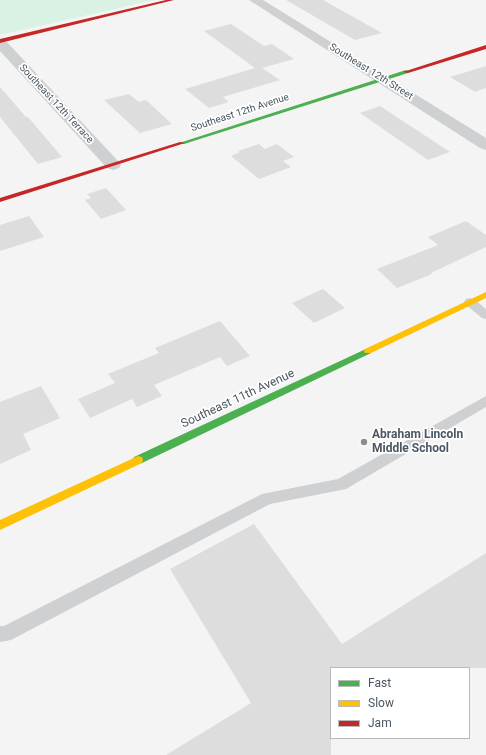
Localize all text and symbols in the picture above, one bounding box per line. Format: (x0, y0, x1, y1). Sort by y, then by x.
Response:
street label: Southeast 12th Street (327, 41, 415, 103)
street label: Southeast 12th Terrace (16, 62, 96, 146)
street label: Southeast 12th Avenue (189, 91, 291, 135)
street label: Southeast 11th Avenue (179, 366, 297, 432)
place label: Abraham Lincoln Middle School (372, 428, 463, 456)
marker: Abraham Lincoln Middle School (359, 437, 369, 447)
legend (330, 667, 470, 739)
text: Fast (368, 676, 391, 690)
text: Slow (368, 696, 394, 710)
text: Jam (368, 716, 392, 730)

